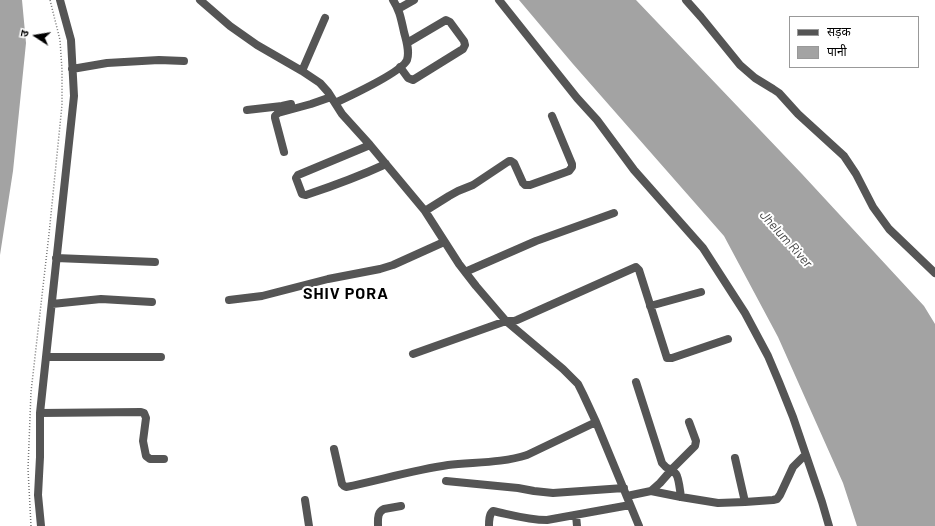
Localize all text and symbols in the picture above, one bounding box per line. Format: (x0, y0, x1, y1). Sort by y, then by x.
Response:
north arrow (16, 16, 56, 56)
legend (789, 16, 919, 68)
text: सड़क (827, 24, 851, 38)
text: उ (17, 29, 31, 38)
text: पानी (827, 44, 847, 58)
water label: Jhelum River (756, 207, 816, 271)
district label: SHIV PORA (303, 284, 389, 304)

